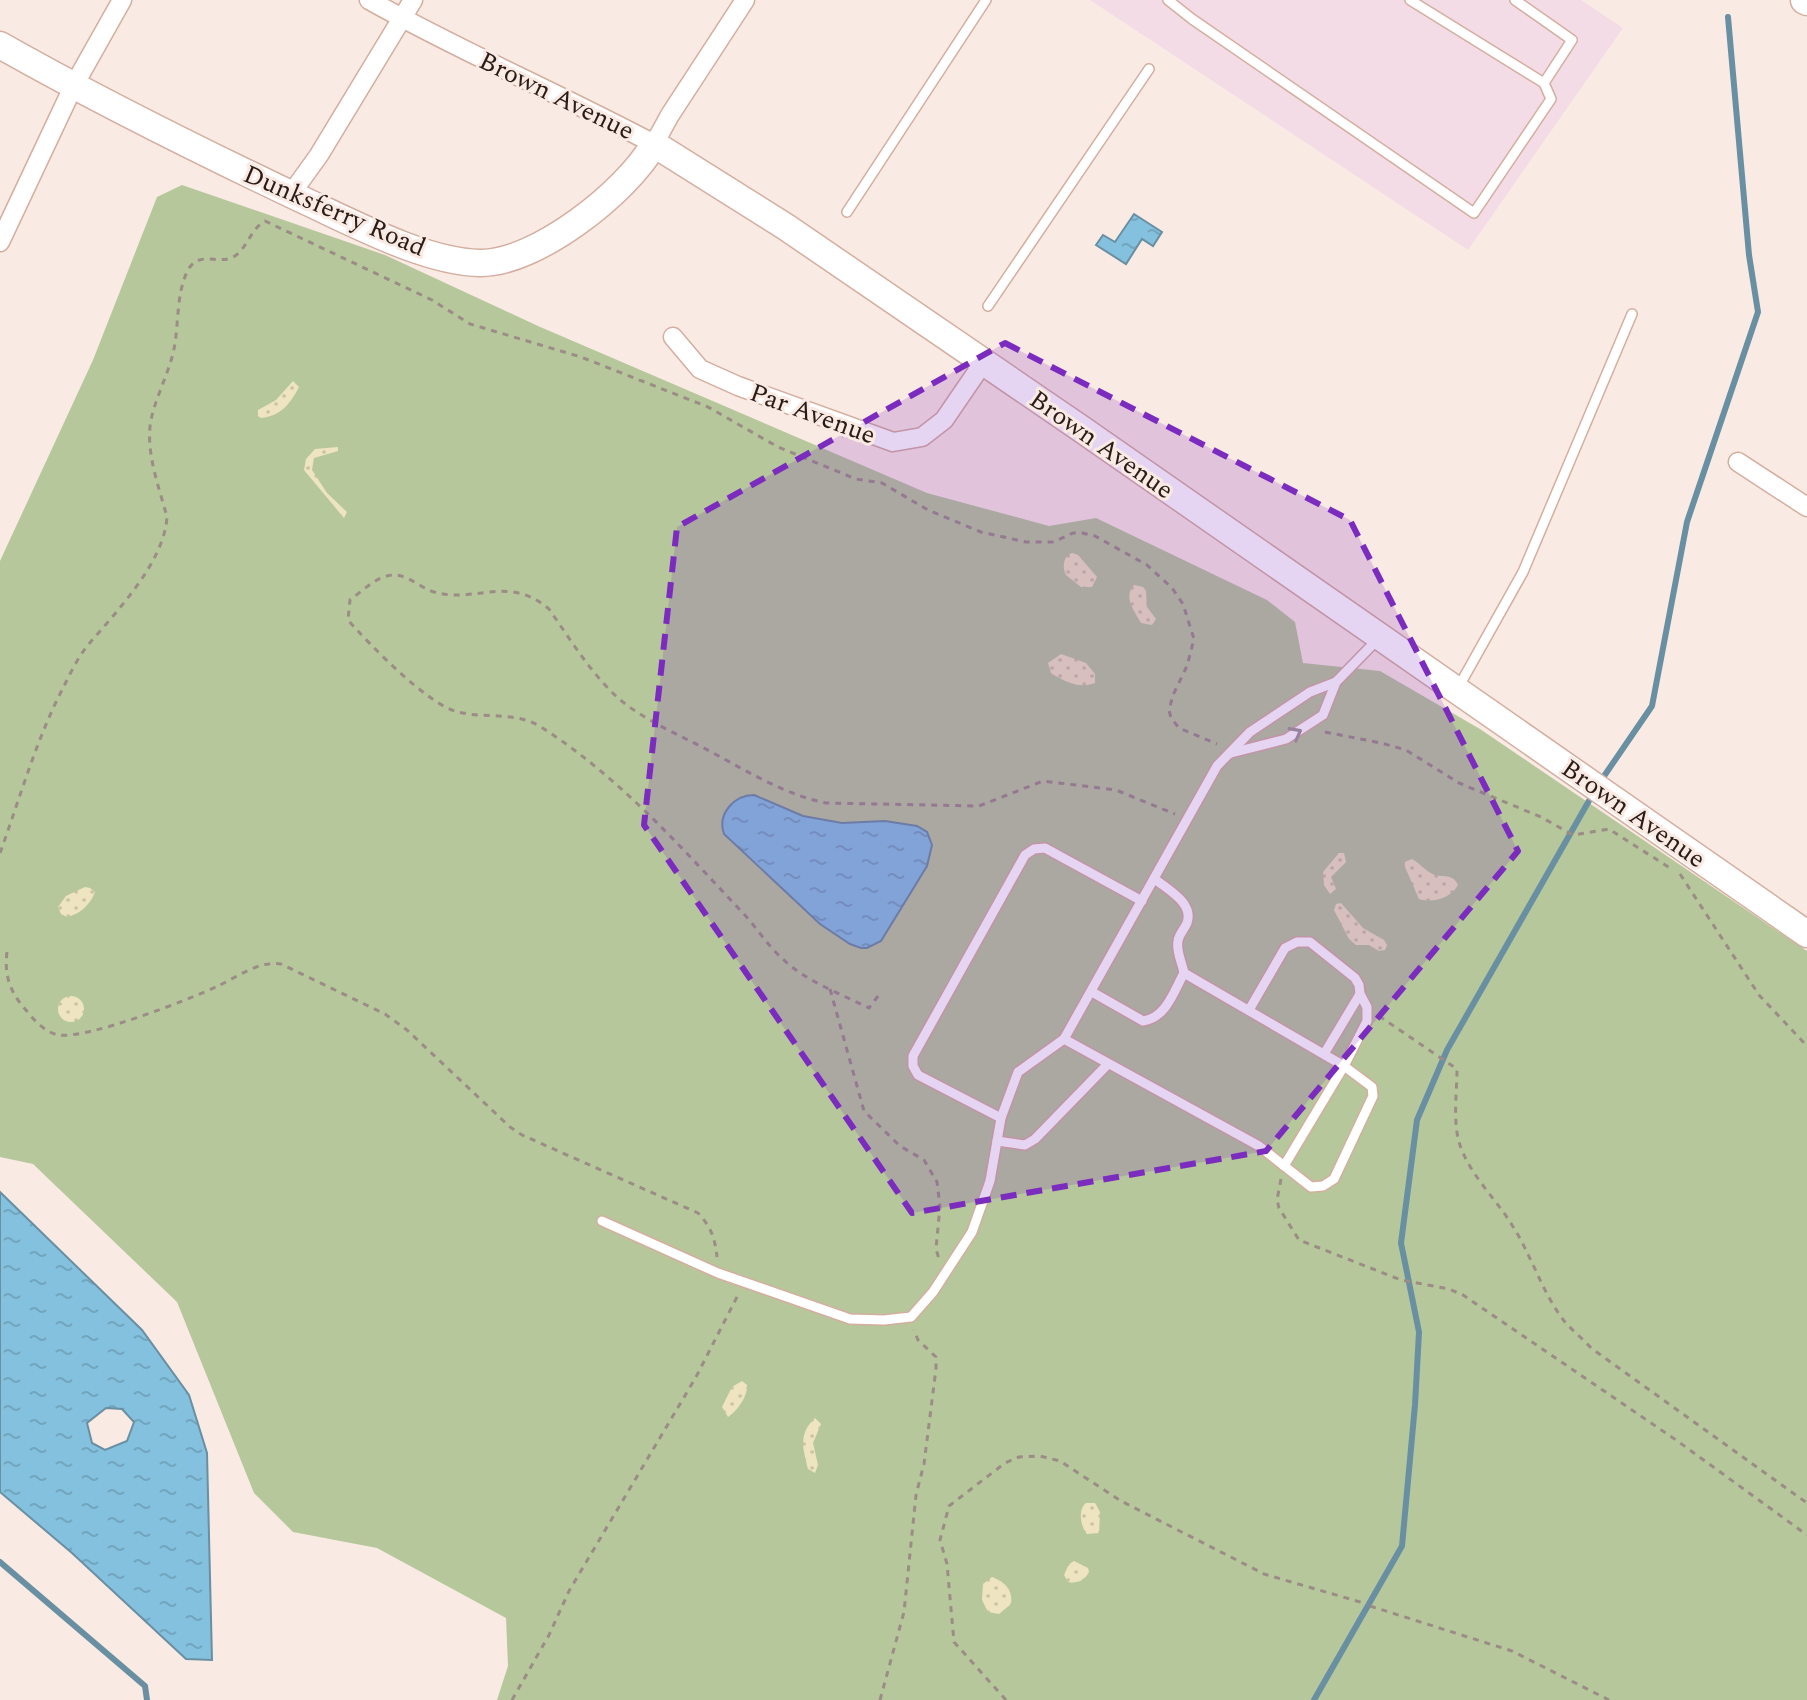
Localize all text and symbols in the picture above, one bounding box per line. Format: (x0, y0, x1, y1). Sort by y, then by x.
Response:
street label: Brown Avenue (472, 41, 641, 151)
street label: Dunksferry Road (237, 154, 432, 267)
street label: Par Avenue (744, 373, 881, 455)
street label: Brown Avenue (1021, 380, 1182, 510)
one-way arrow (1287, 727, 1301, 743)
street label: Brown Avenue (1553, 749, 1714, 879)

